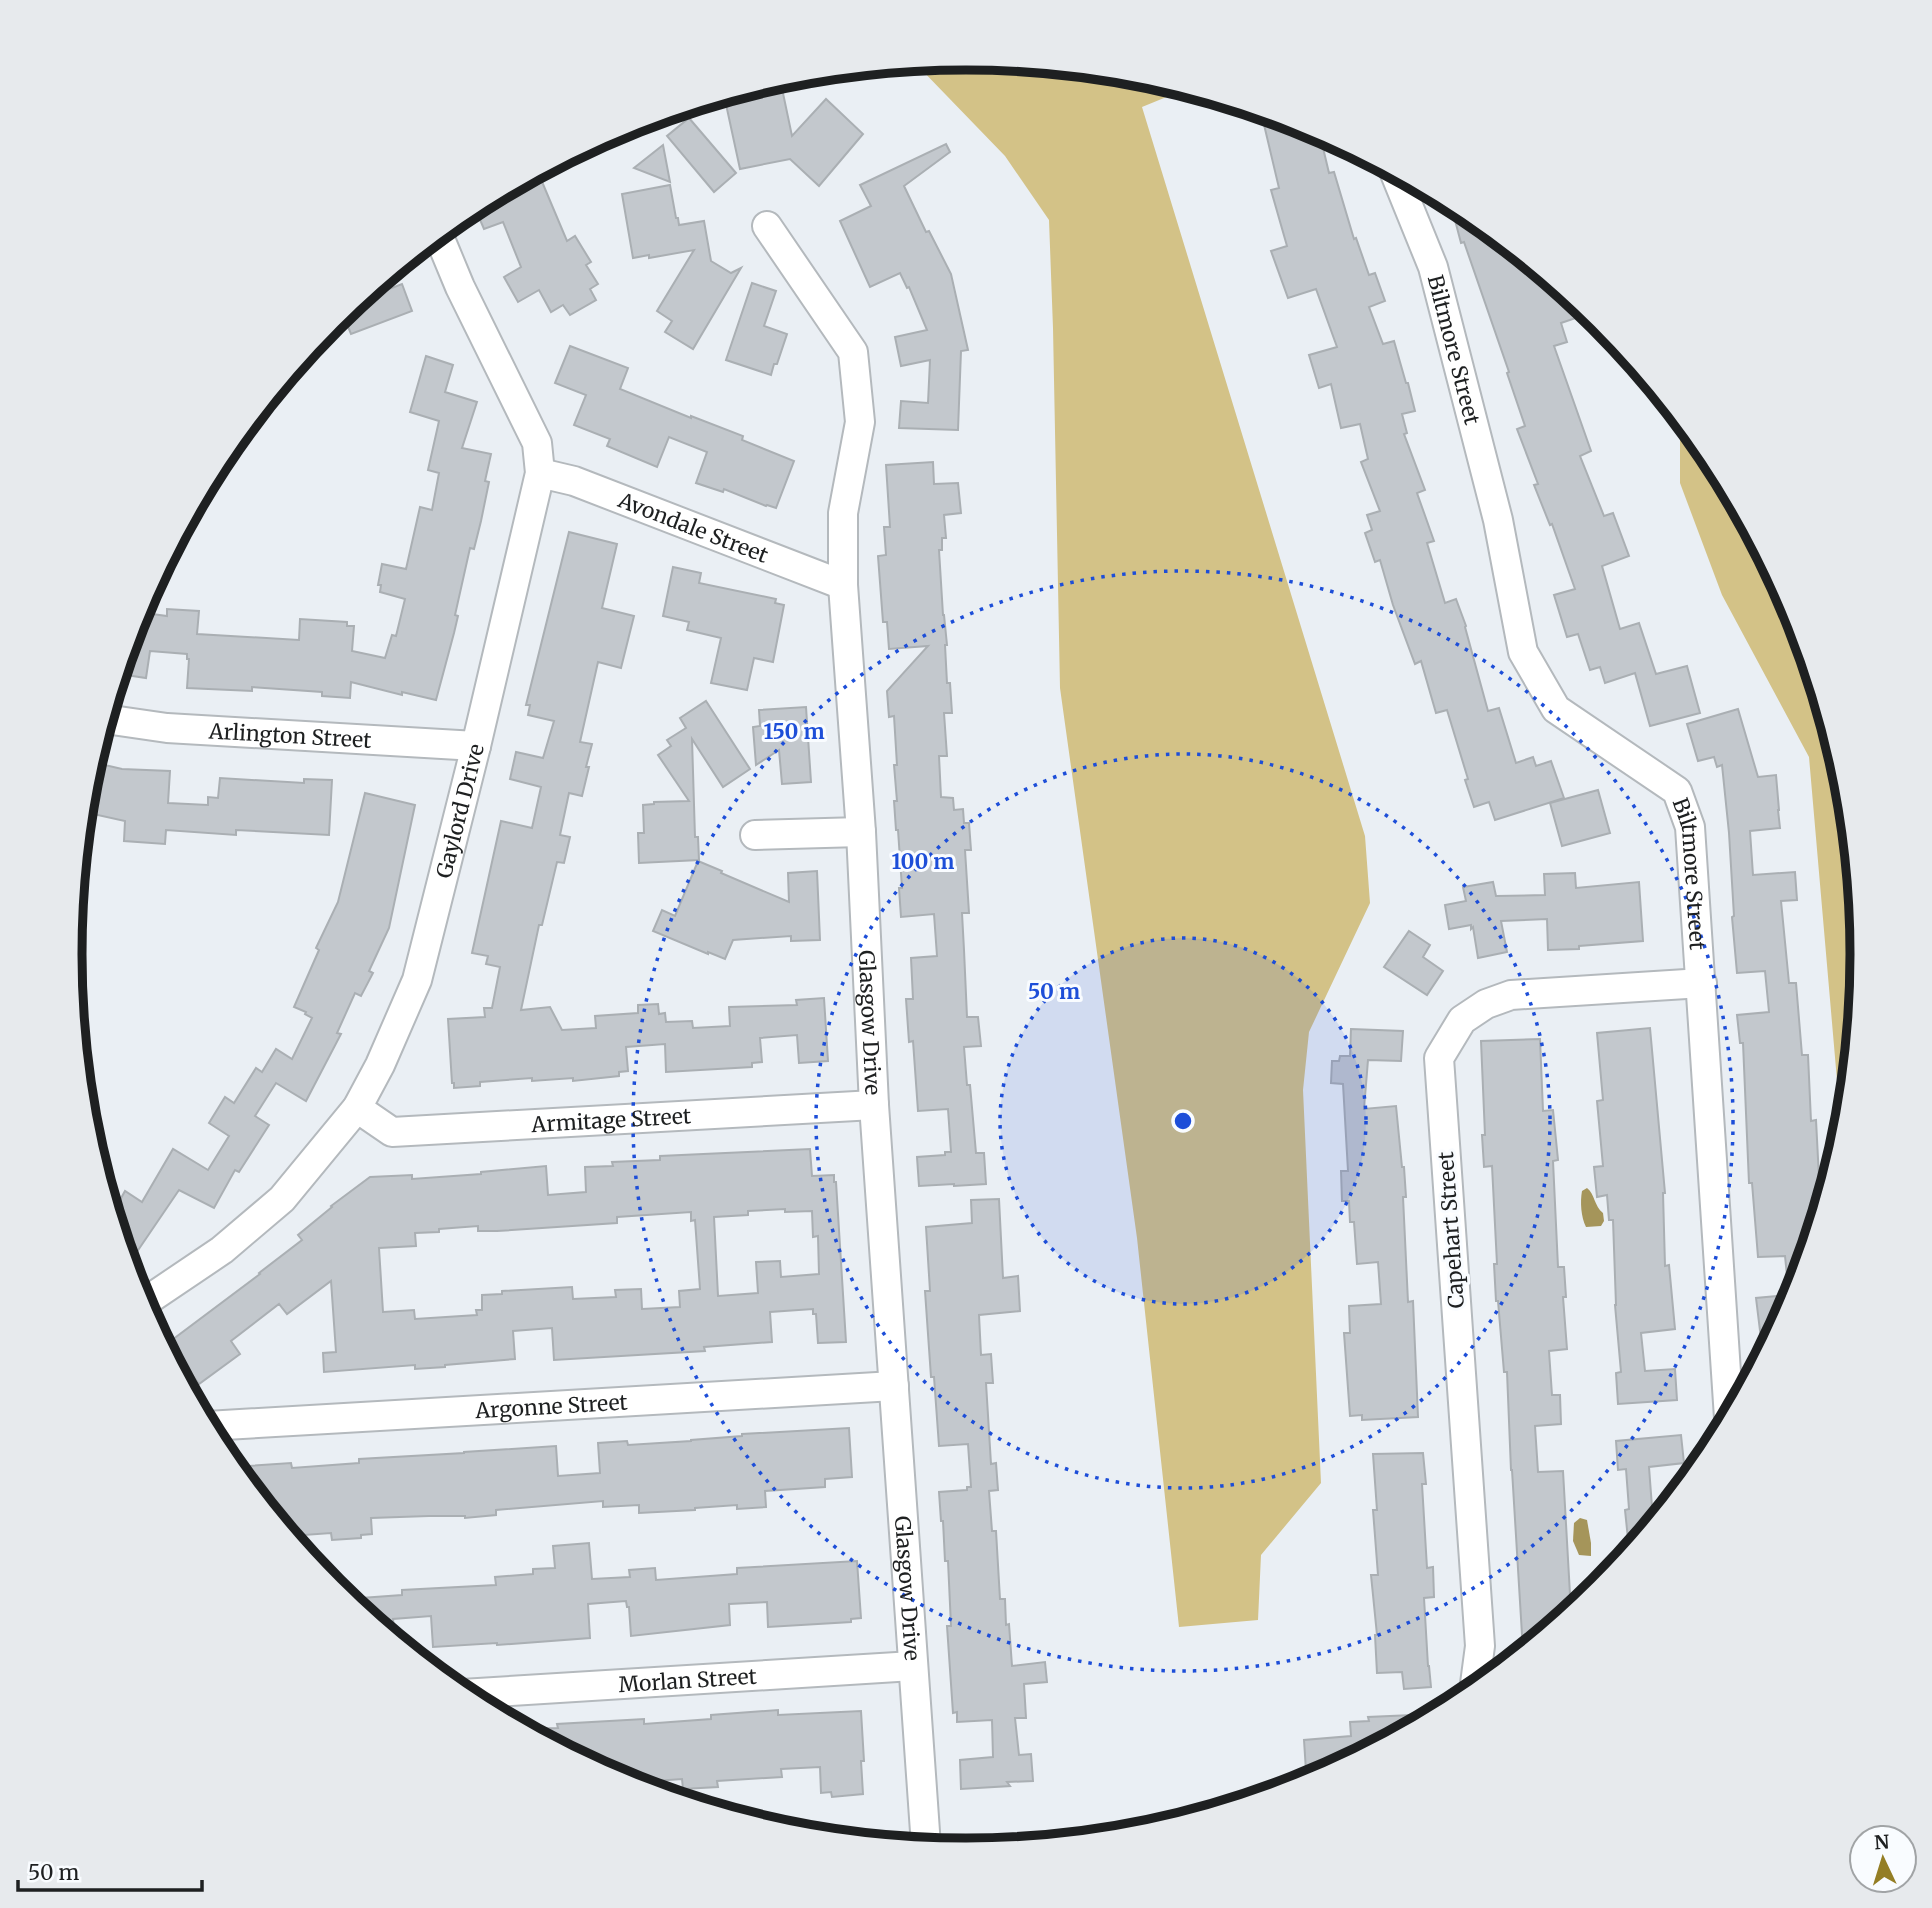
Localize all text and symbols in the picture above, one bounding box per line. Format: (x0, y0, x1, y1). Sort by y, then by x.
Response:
street label: Biltmore Street (1422, 272, 1486, 427)
street label: Avondale Street (614, 486, 772, 568)
street label: Arlington Street (207, 717, 372, 753)
text: 150 m (763, 718, 825, 745)
street label: Gaylord Drive (430, 741, 490, 881)
street label: Biltmore Street (1667, 794, 1712, 951)
text: 100 m (892, 848, 954, 875)
street label: Glasgow Drive (853, 950, 887, 1096)
text: 50 m (1028, 978, 1080, 1005)
street label: Armitage Street (530, 1102, 692, 1138)
centre of rings (1171, 1109, 1195, 1133)
street label: Capehart Street (1432, 1151, 1470, 1309)
street label: Argonne Street (473, 1388, 628, 1424)
street label: Glasgow Drive (889, 1515, 926, 1662)
street label: Morlan Street (618, 1662, 758, 1698)
north arrow (1848, 1824, 1918, 1894)
text: N (1873, 1830, 1890, 1855)
scale bar (18, 1848, 201, 1892)
text: 50 m (28, 1859, 79, 1886)

